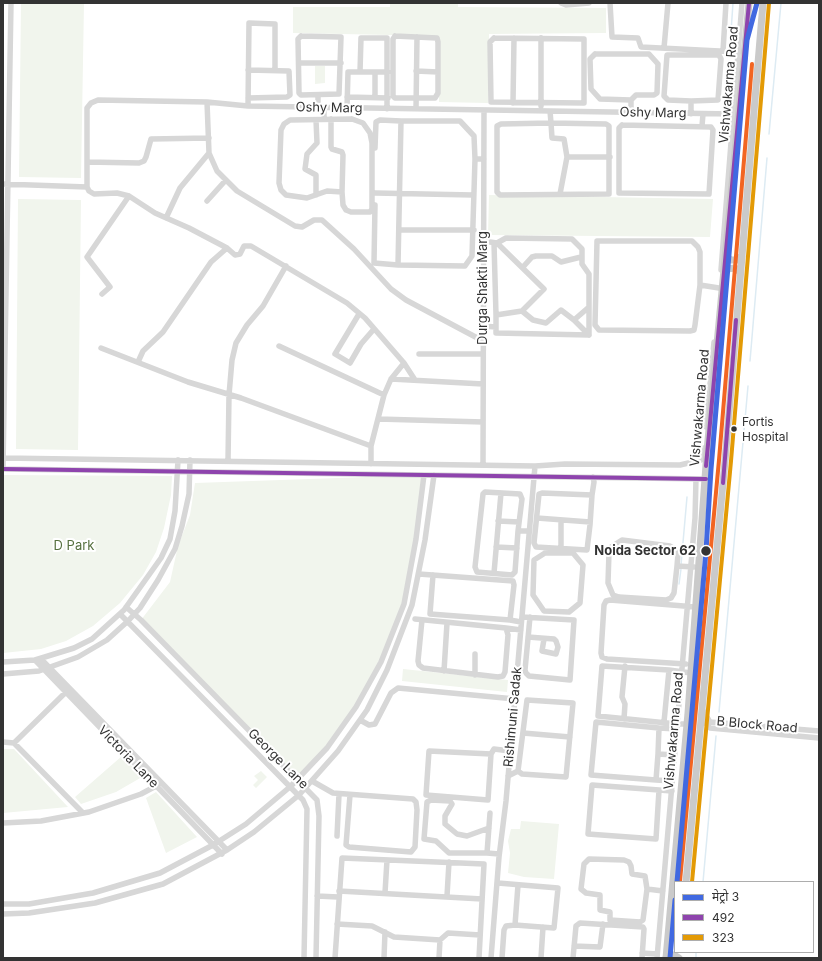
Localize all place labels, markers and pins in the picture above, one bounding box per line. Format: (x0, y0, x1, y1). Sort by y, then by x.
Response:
place label: Fortis Hospital (742, 415, 788, 443)
marker: Fortis Hospital (729, 424, 739, 434)
place label: Noida Sector 62 (594, 543, 696, 559)
marker: Noida Sector 62 (699, 544, 713, 558)

